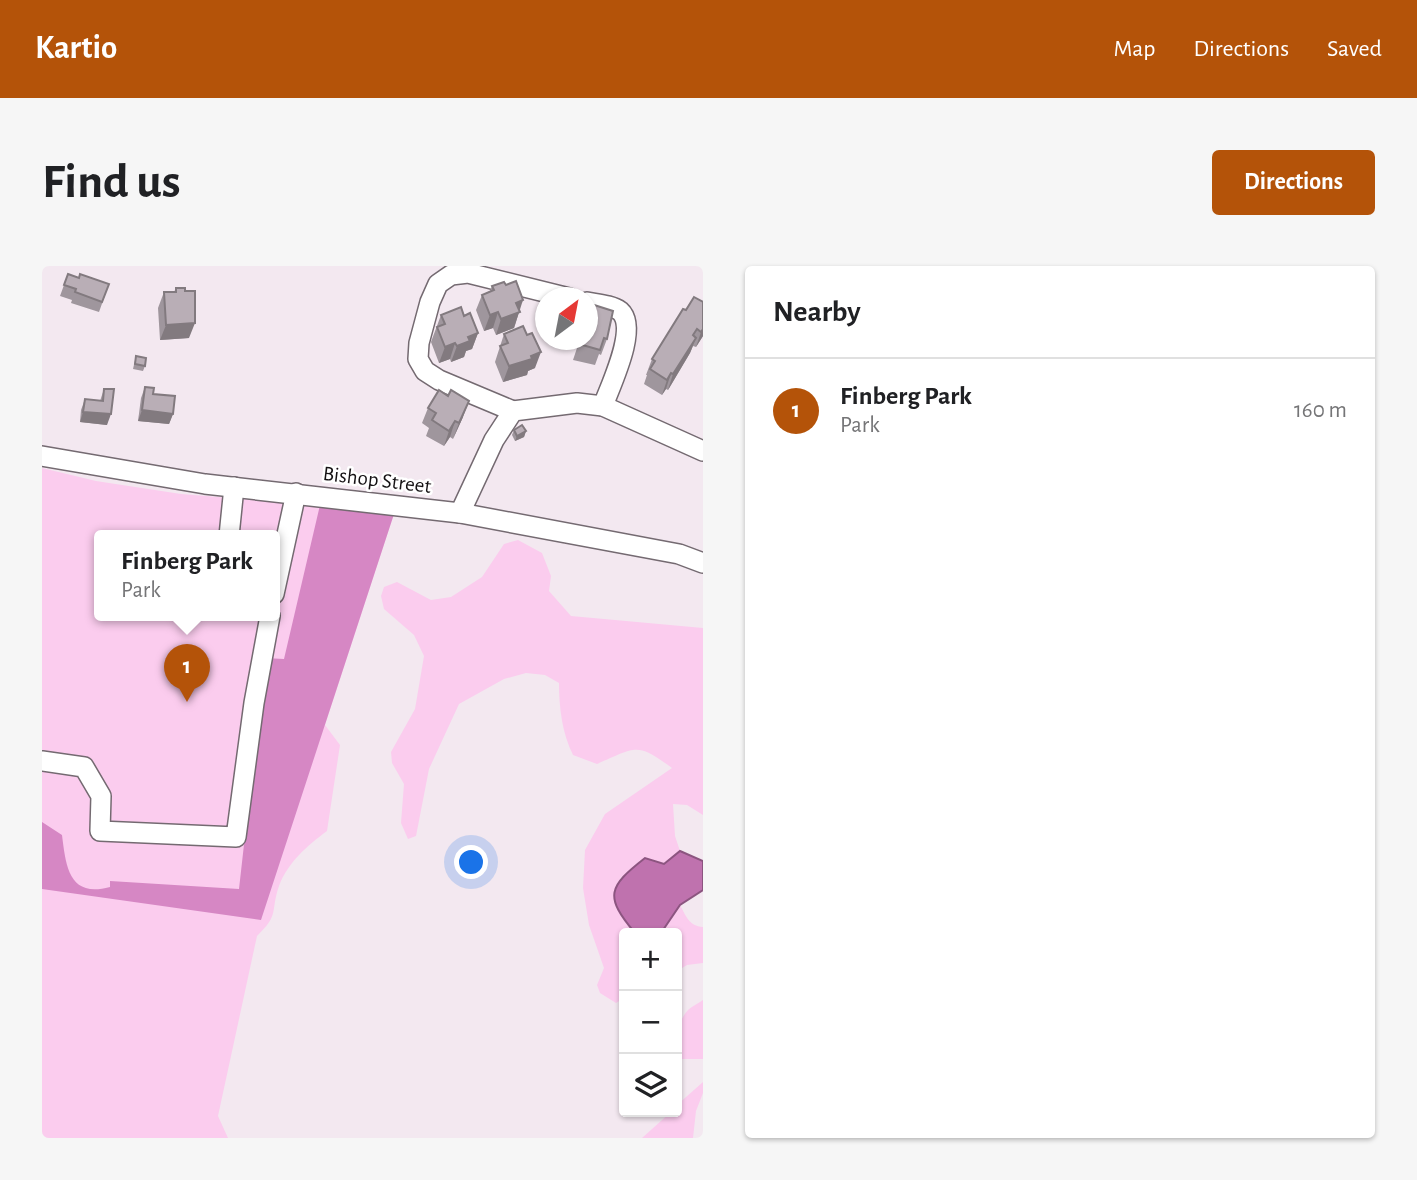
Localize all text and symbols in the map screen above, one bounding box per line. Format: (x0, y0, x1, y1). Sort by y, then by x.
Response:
text: Kartio (35, 32, 117, 65)
text: Map (1113, 37, 1155, 61)
text: Directions (1193, 37, 1289, 61)
text: Saved (1327, 37, 1382, 61)
button: Directions (1212, 150, 1375, 215)
text: Find us (42, 158, 181, 207)
north arrow (535, 287, 598, 350)
text: Nearby (773, 297, 861, 327)
text: Finberg Park (840, 383, 972, 409)
text: 1 (792, 399, 800, 422)
text: 160 m (1294, 399, 1347, 422)
text: Park (840, 414, 880, 437)
street label: Bishop Street (322, 463, 433, 497)
popup (94, 530, 280, 621)
text: Finberg Park (121, 548, 253, 574)
text: Park (121, 579, 161, 602)
pin: 1 (164, 644, 210, 702)
your location (454, 845, 488, 879)
map controls (619, 928, 682, 1117)
button: + (619, 928, 682, 991)
button: − (619, 991, 682, 1054)
button: layers (619, 1054, 682, 1117)

